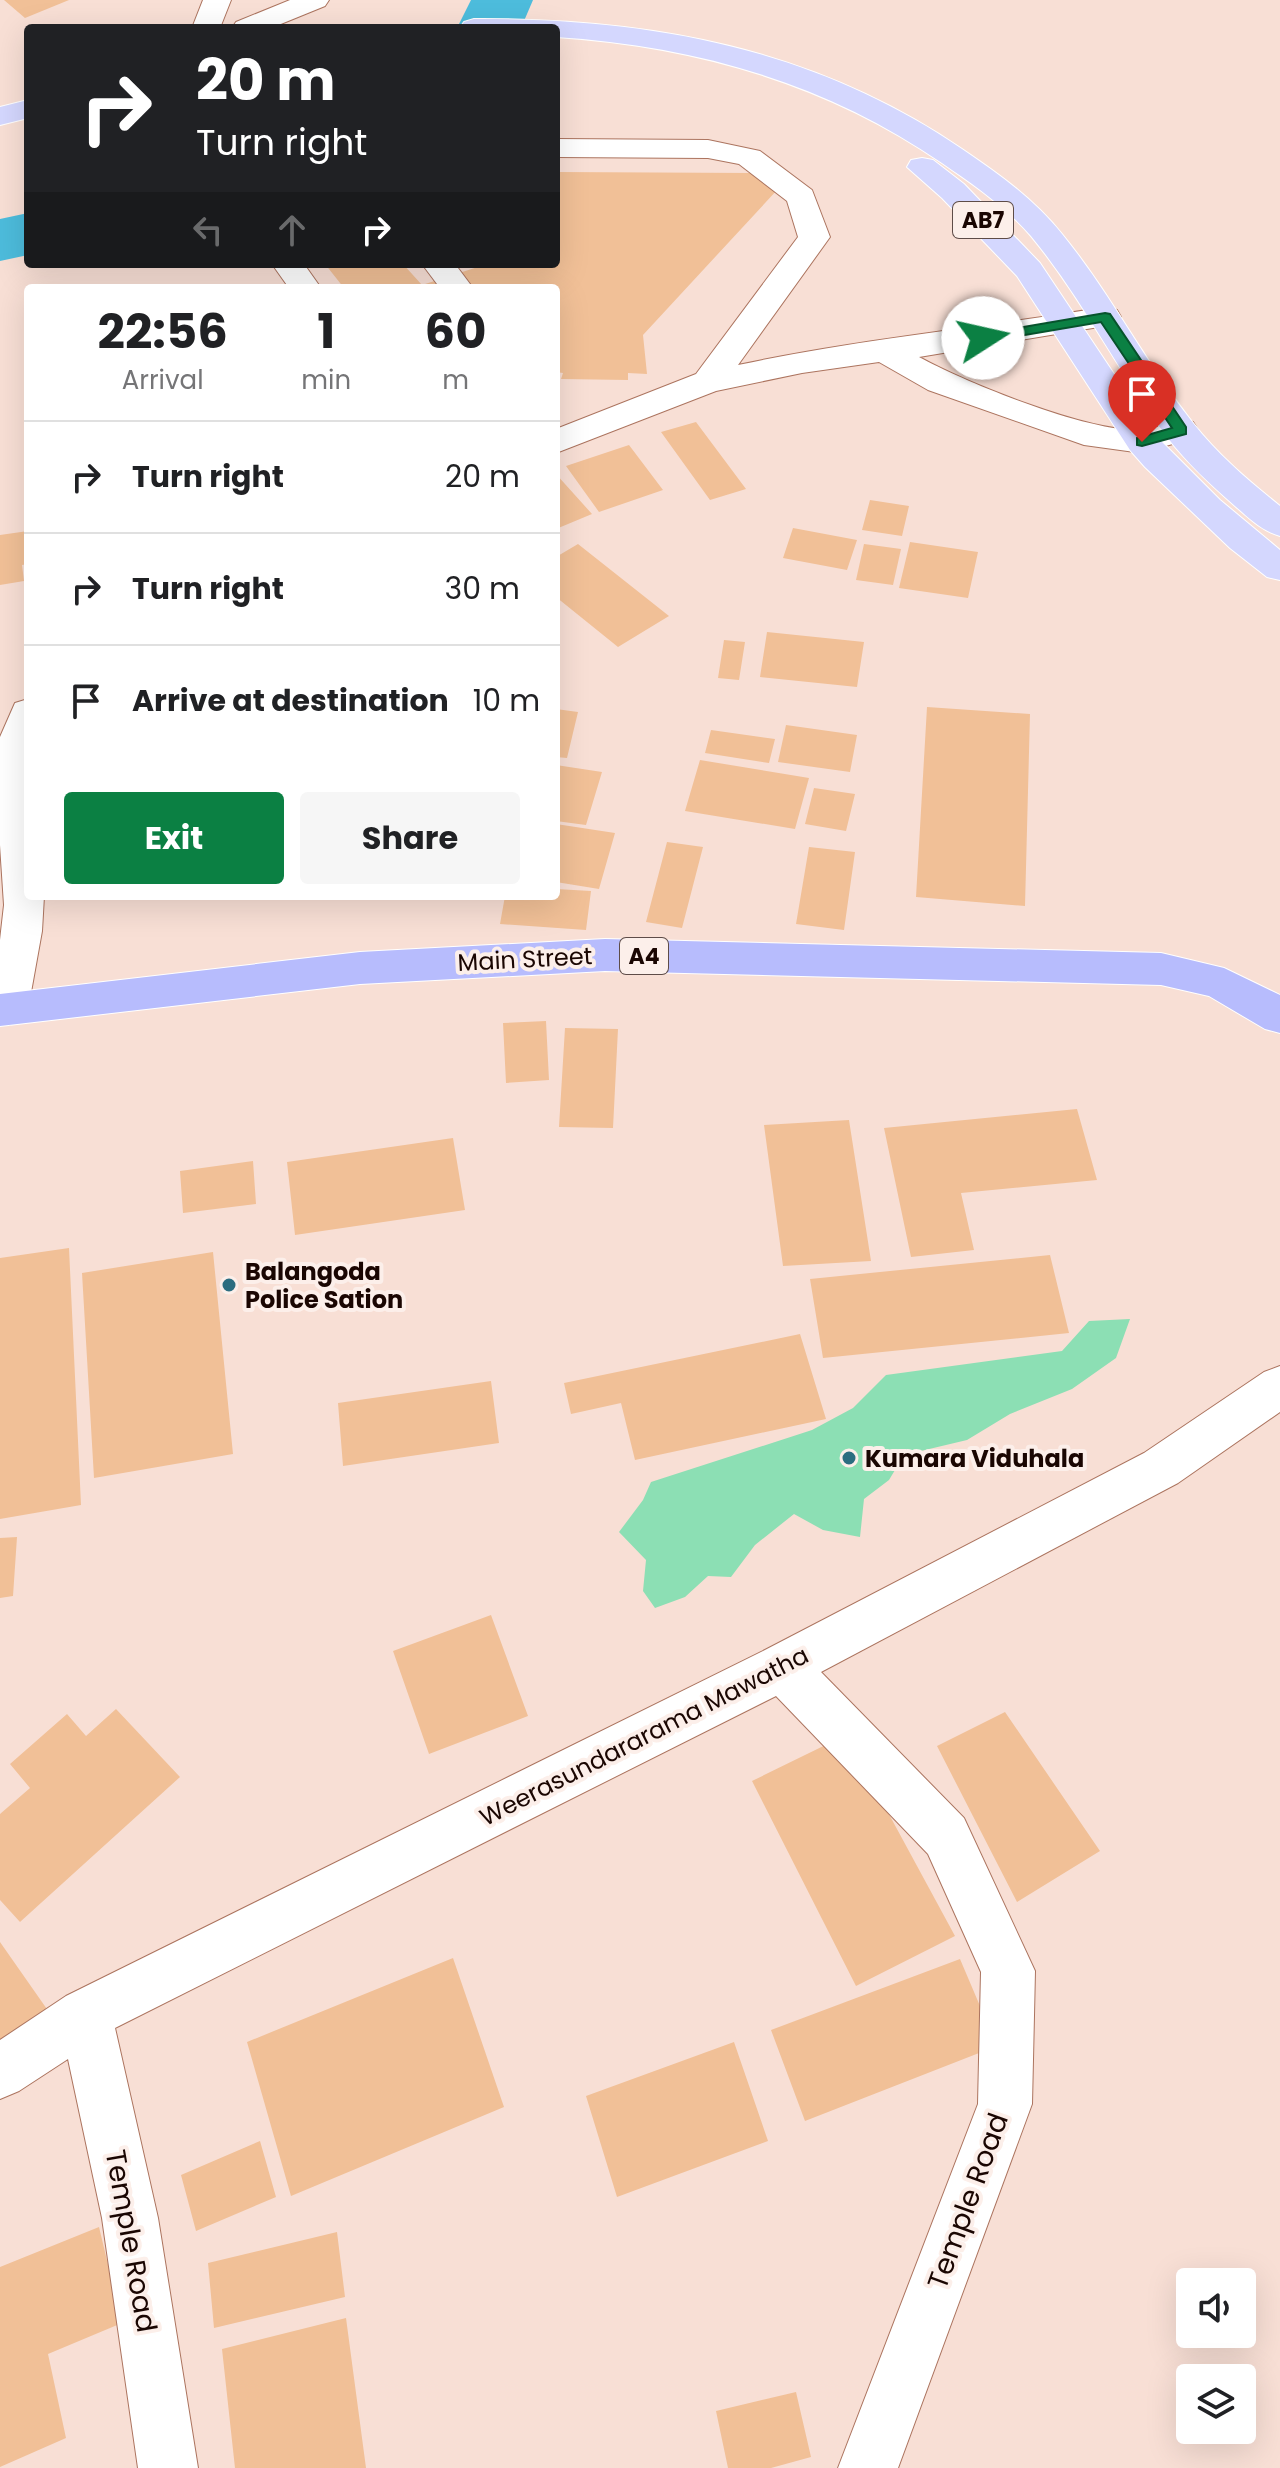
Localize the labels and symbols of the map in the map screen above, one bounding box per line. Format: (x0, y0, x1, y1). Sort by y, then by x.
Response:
road number: AB7 (953, 202, 1013, 238)
position arrow (941, 296, 1025, 380)
pin (1108, 360, 1176, 442)
road number: A4 (620, 938, 668, 974)
street label: Main Street (457, 939, 593, 979)
place label: Balangoda Police Sation (245, 1255, 403, 1316)
marker: Balangoda Police Sation (220, 1276, 238, 1294)
place label: Kumara Viduhala (865, 1442, 1084, 1475)
marker: Kumara Viduhala (840, 1449, 858, 1467)
street label: Weerasundararama Mawatha (474, 1638, 814, 1834)
street label: Temple Road (918, 2107, 1018, 2295)
street label: Temple Road (96, 2147, 166, 2335)

